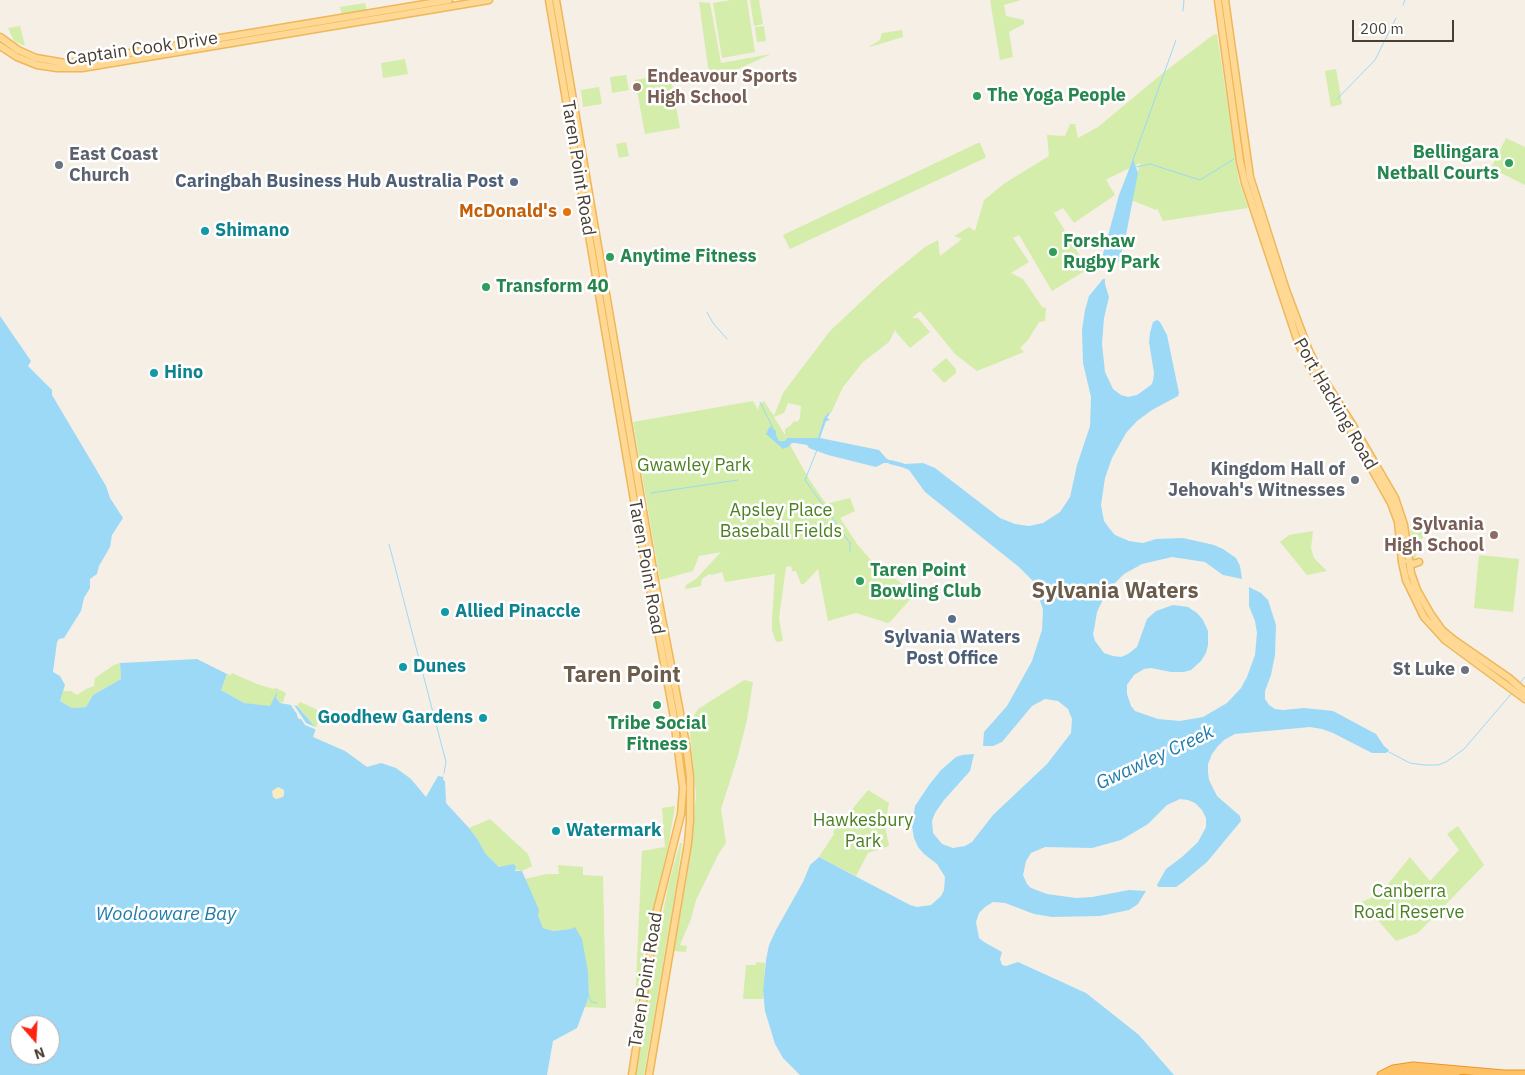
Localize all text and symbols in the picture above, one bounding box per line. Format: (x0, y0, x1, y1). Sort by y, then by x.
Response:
scale bar (1355, 10, 1458, 42)
text: 200 m (1360, 19, 1404, 38)
street label: Captain Cook Drive (65, 28, 219, 70)
place label: Endeavour Sports High School (647, 66, 797, 108)
marker: Endeavour Sports High School (631, 81, 643, 93)
place label: The Yoga People (987, 85, 1126, 107)
marker: The Yoga People (971, 90, 983, 102)
street label: Taren Point Road (557, 99, 599, 237)
place label: Bellingara Netball Courts (1377, 142, 1499, 184)
place label: East Coast Church (69, 144, 158, 186)
marker: Bellingara Netball Courts (1503, 157, 1515, 169)
marker: East Coast Church (53, 159, 65, 171)
place label: Caringbah Business Hub Australia Post (175, 171, 504, 193)
marker: Caringbah Business Hub Australia Post (508, 176, 520, 188)
place label: McDonald's (459, 201, 557, 223)
marker: McDonald's (561, 206, 573, 218)
place label: Shimano (215, 220, 289, 242)
marker: Shimano (199, 225, 211, 237)
place label: Forshaw Rugby Park (1063, 231, 1160, 274)
place label: Anytime Fitness (620, 246, 756, 268)
marker: Forshaw Rugby Park (1047, 246, 1059, 258)
marker: Anytime Fitness (604, 251, 616, 263)
place label: Transform 40 (496, 276, 608, 298)
marker: Transform 40 (480, 281, 492, 293)
street label: Port Hacking Road (1288, 334, 1382, 474)
place label: Hino (164, 362, 203, 384)
marker: Hino (148, 367, 160, 379)
park label: Gwawley Park (637, 455, 751, 477)
place label: Kingdom Hall of Jehovah's Witnesses (1168, 459, 1345, 502)
marker: Kingdom Hall of Jehovah's Witnesses (1349, 474, 1361, 486)
street label: Taren Point Road (623, 498, 669, 636)
park label: Apsley Place Baseball Fields (720, 500, 842, 542)
place label: Sylvania High School (1384, 514, 1484, 556)
marker: Sylvania High School (1488, 529, 1500, 541)
place label: Taren Point Bowling Club (870, 560, 981, 602)
marker: Taren Point Bowling Club (854, 575, 866, 587)
district label: Sylvania Waters (1031, 579, 1199, 605)
place label: Allied Pinaccle (455, 601, 581, 623)
marker: Allied Pinaccle (439, 606, 451, 618)
marker: Sylvania Waters Post Office (946, 613, 958, 625)
place label: Sylvania Waters Post Office (884, 627, 1020, 670)
place label: Dunes (413, 656, 466, 678)
place label: St Luke (1393, 659, 1455, 681)
marker: Dunes (397, 661, 409, 673)
district label: Taren Point (563, 663, 681, 689)
marker: St Luke (1459, 664, 1471, 676)
marker: Tribe Social Fitness (651, 699, 663, 711)
place label: Goodhew Gardens (317, 707, 473, 729)
marker: Goodhew Gardens (477, 712, 489, 724)
place label: Tribe Social Fitness (608, 713, 706, 756)
water label: Gwawley Creek (1093, 721, 1217, 795)
park label: Hawkesbury Park (813, 810, 913, 852)
place label: Watermark (566, 820, 661, 842)
marker: Watermark (550, 825, 562, 837)
park label: Canberra Road Reserve (1354, 881, 1464, 924)
water label: Woolooware Bay (96, 904, 236, 926)
street label: Taren Point Road (625, 911, 667, 1049)
north arrow (10, 1015, 60, 1065)
text: N (32, 1043, 47, 1063)

